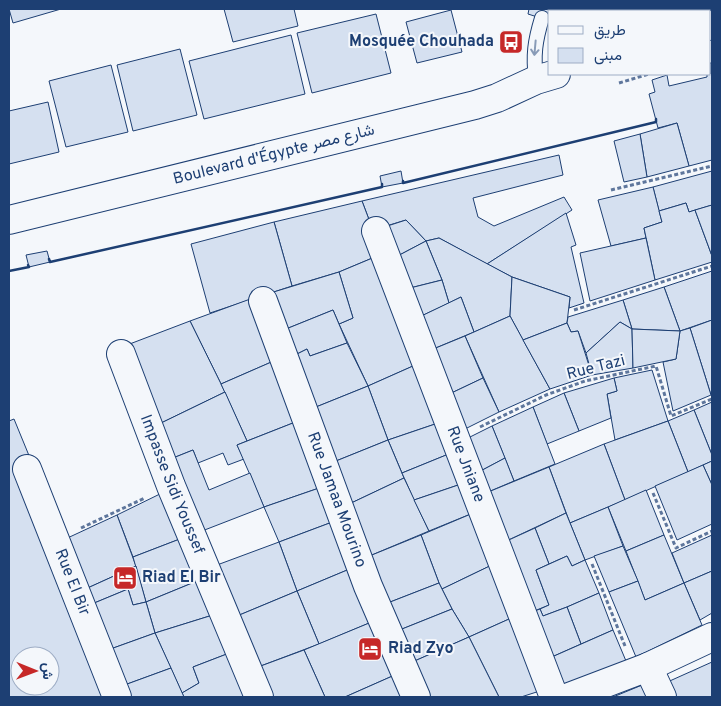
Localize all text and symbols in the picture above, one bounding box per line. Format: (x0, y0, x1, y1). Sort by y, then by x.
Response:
legend (548, 10, 711, 75)
text: طريق (594, 22, 626, 41)
bus stop icon: Mosquée Chouhada (498, 29, 524, 55)
place label: Mosquée Chouhada (349, 32, 494, 52)
one-way arrow (530, 40, 540, 56)
text: مبنى (594, 47, 622, 66)
street label: Boulevard d'Égypte شارع مصر (171, 118, 377, 190)
street label: Rue Tazi (565, 351, 627, 385)
street label: Impasse Sidi Youssef (135, 412, 209, 558)
street label: Rue Jniane (442, 424, 489, 505)
street label: Rue Jamaa Mourino (302, 429, 370, 570)
street label: Rue El Bir (50, 546, 94, 619)
hotel icon: Riad El Bir (112, 565, 138, 591)
place label: Riad El Bir (142, 568, 221, 588)
hotel icon: Riad Zyo (357, 636, 383, 662)
place label: Riad Zyo (388, 639, 454, 659)
north arrow (10, 646, 60, 696)
text: ش (38, 663, 55, 680)

